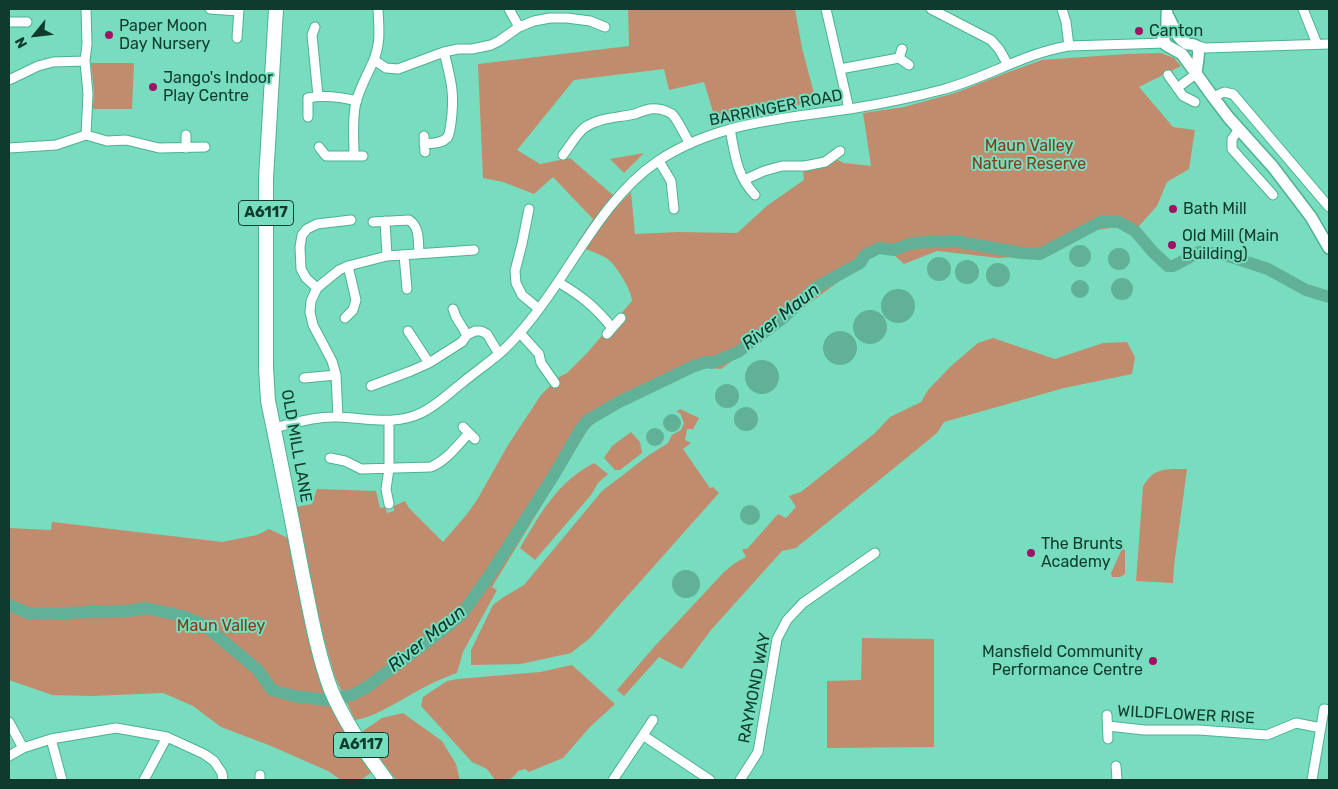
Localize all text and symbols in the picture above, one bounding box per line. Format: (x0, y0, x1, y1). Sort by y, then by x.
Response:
north arrow (10, 10, 60, 60)
place label: Paper Moon Day Nursery (119, 16, 210, 54)
place label: Canton (1149, 21, 1203, 41)
marker: Canton (1133, 25, 1145, 37)
marker: Paper Moon Day Nursery (103, 29, 115, 41)
text: N (12, 34, 31, 51)
place label: Jango's Indoor Play Centre (163, 68, 273, 106)
marker: Jango's Indoor Play Centre (147, 81, 159, 93)
street label: BARRINGER ROAD (708, 86, 844, 130)
park label: Maun Valley Nature Reserve (972, 136, 1086, 174)
place label: Bath Mill (1183, 199, 1247, 219)
road number: A6117 (238, 200, 294, 226)
marker: Bath Mill (1167, 203, 1179, 215)
place label: Old Mill (Main Building) (1182, 226, 1279, 264)
marker: Old Mill (Main Building) (1166, 239, 1178, 251)
water label: River Maun (738, 279, 824, 355)
street label: OLD MILL LANE (277, 388, 315, 504)
place label: The Brunts Academy (1041, 534, 1123, 572)
marker: The Brunts Academy (1025, 547, 1037, 559)
water label: River Maun (384, 601, 470, 677)
park label: Maun Valley (177, 616, 265, 636)
street label: RAYMOND WAY (735, 631, 775, 745)
place label: Mansfield Community Performance Centre (982, 642, 1143, 680)
marker: Mansfield Community Performance Centre (1147, 655, 1159, 667)
street label: WILDFLOWER RISE (1117, 702, 1255, 728)
road number: A6117 (334, 732, 388, 758)

